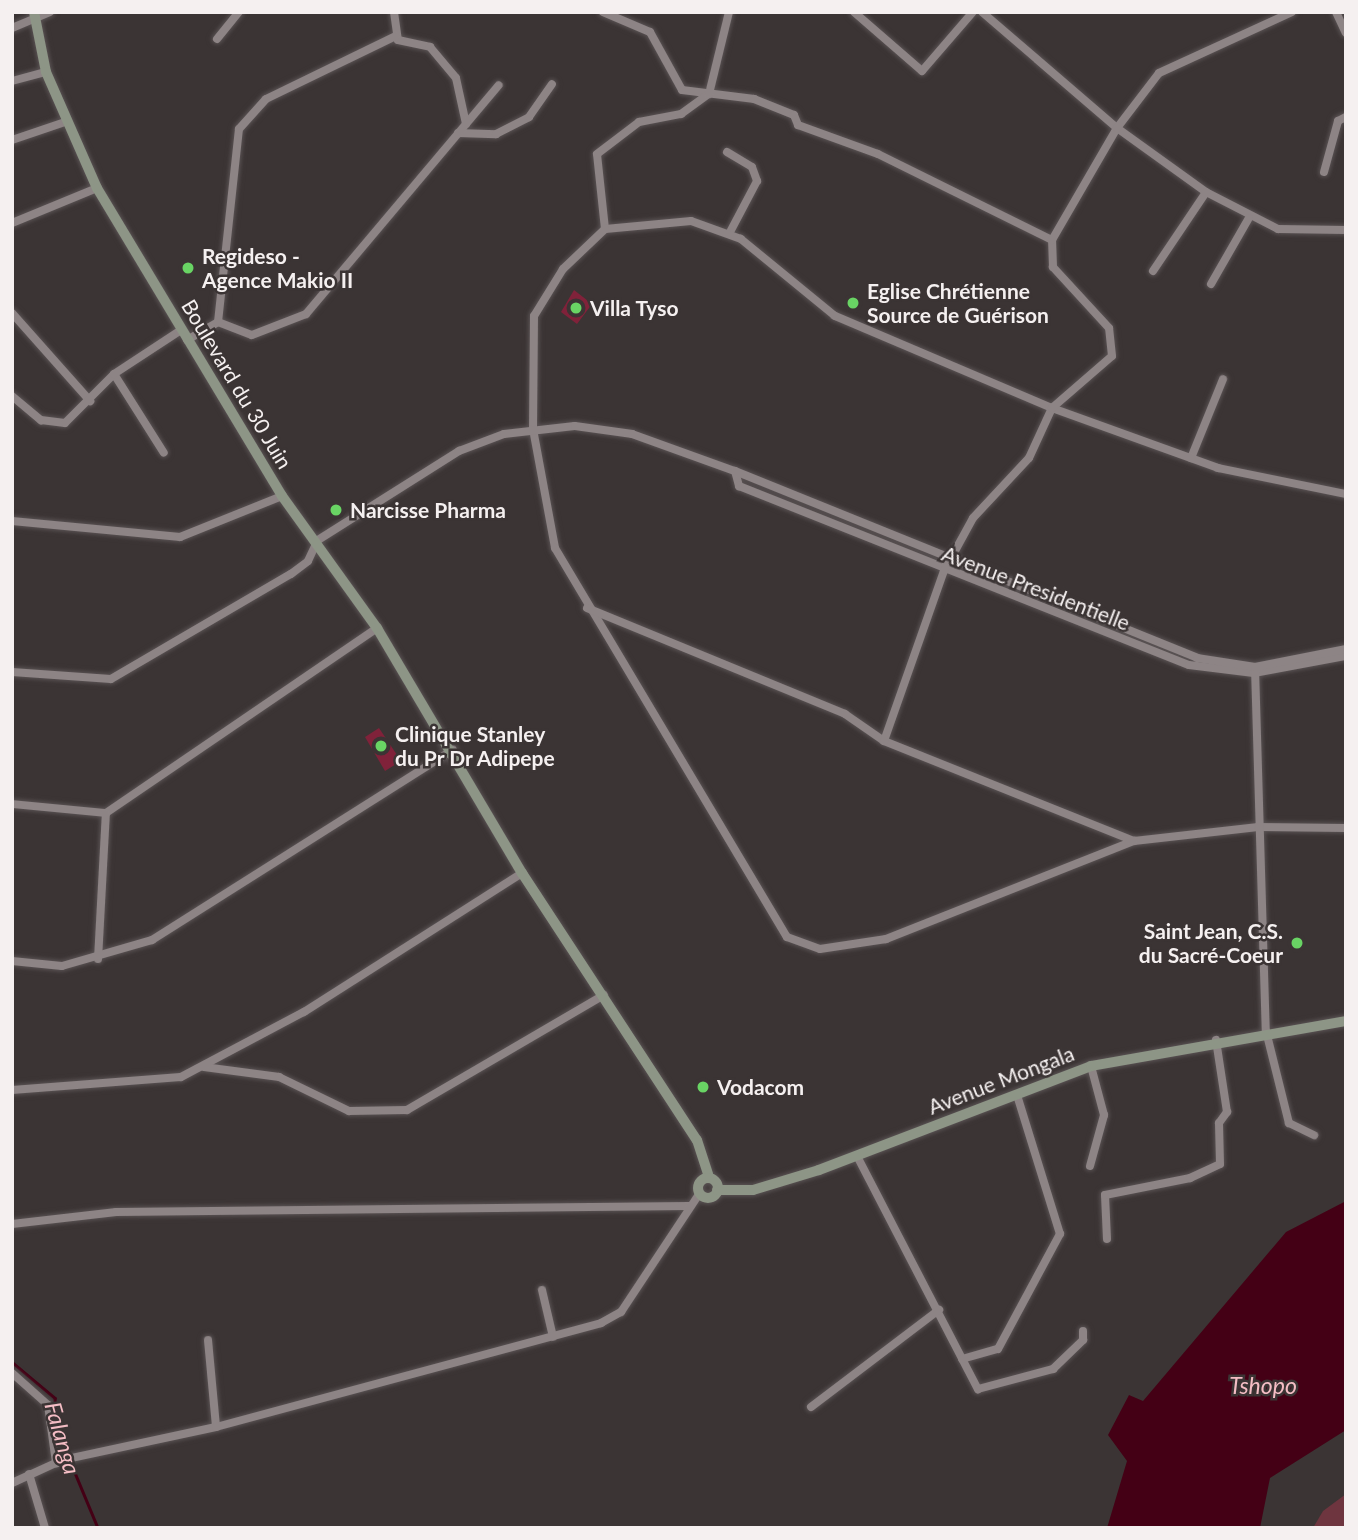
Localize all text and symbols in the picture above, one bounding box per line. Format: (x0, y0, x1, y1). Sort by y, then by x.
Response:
place label: Regideso - Agence Makio II (202, 243, 353, 293)
marker: Regideso - Agence Makio II (180, 260, 196, 276)
place label: Eglise Chrétienne Source de Guérison (867, 278, 1049, 328)
street label: Boulevard du 30 Juin (176, 294, 298, 474)
place label: Villa Tyso (590, 295, 679, 321)
marker: Eglise Chrétienne Source de Guérison (845, 295, 861, 311)
marker: Villa Tyso (568, 300, 584, 316)
place label: Narcisse Pharma (350, 497, 506, 523)
marker: Narcisse Pharma (328, 502, 344, 518)
street label: Avenue Presidentielle (939, 541, 1133, 635)
place label: Clinique Stanley du Pr Dr Adipepe (395, 721, 556, 771)
marker: Clinique Stanley du Pr Dr Adipepe (373, 738, 389, 754)
place label: Saint Jean, C.S. du Sacré-Coeur (1139, 918, 1283, 968)
marker: Saint Jean, C.S. du Sacré-Coeur (1289, 935, 1305, 951)
street label: Avenue Mongala (924, 1041, 1078, 1119)
place label: Vodacom (717, 1074, 804, 1100)
marker: Vodacom (695, 1079, 711, 1095)
water label: Tshopo (1229, 1371, 1297, 1399)
water label: Falanga (39, 1398, 87, 1478)

